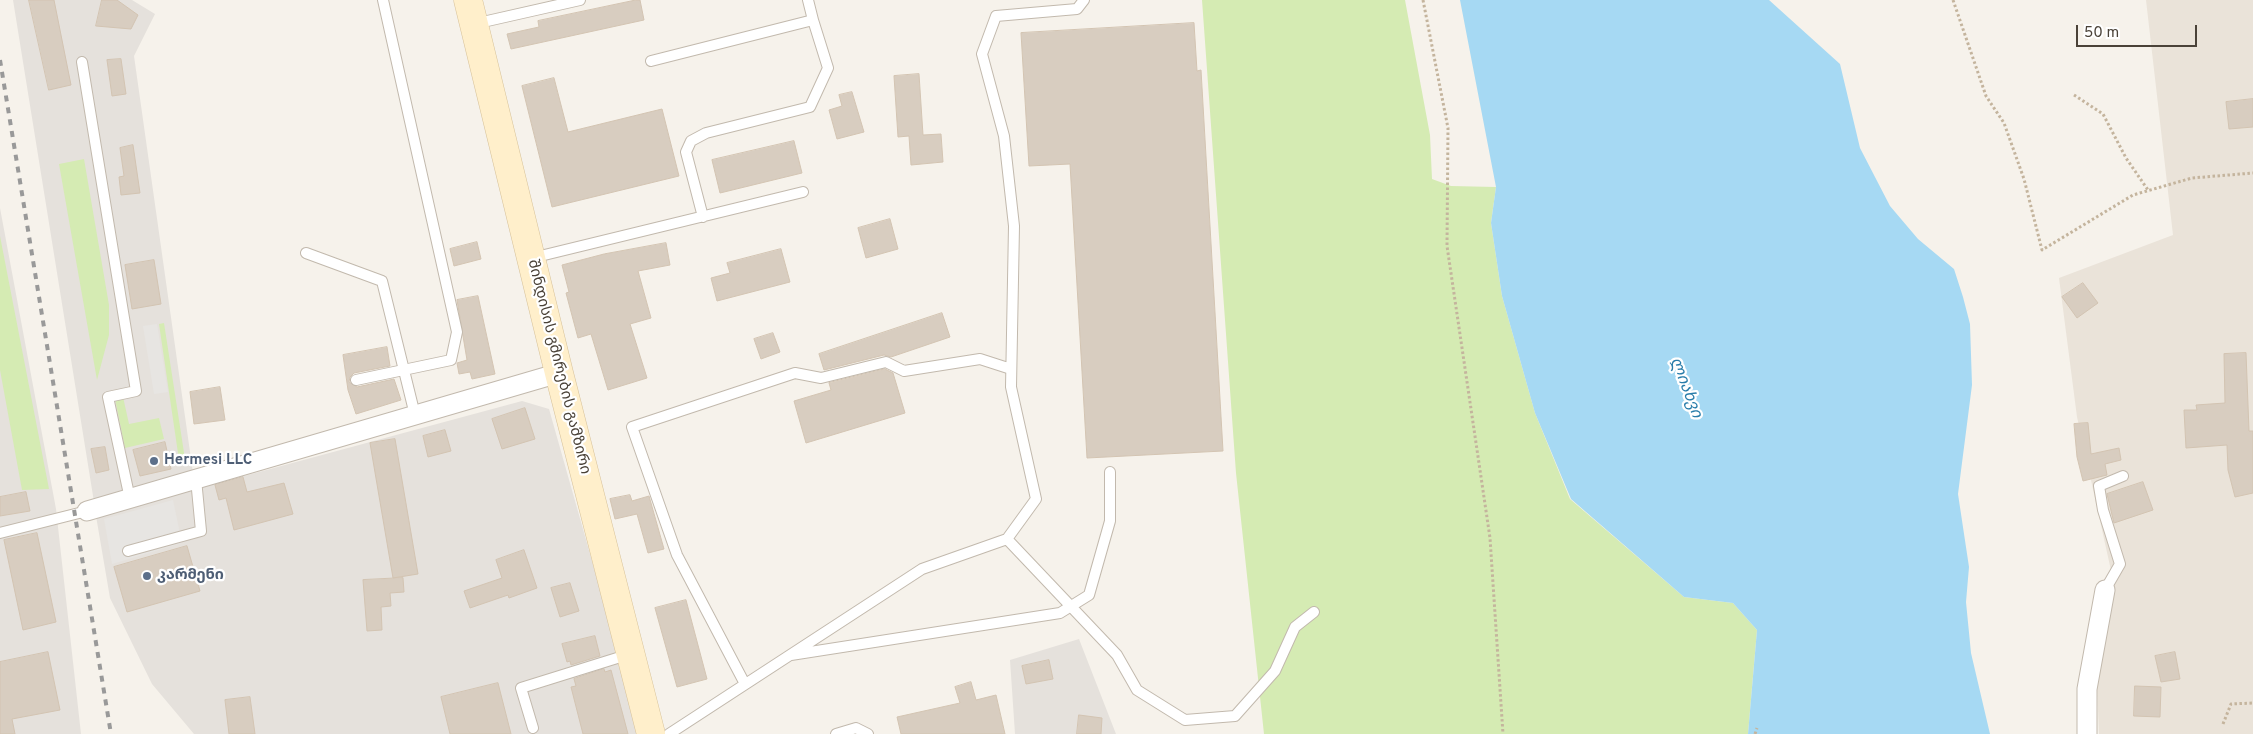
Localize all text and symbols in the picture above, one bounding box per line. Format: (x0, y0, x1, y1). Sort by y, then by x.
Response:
scale bar (2078, 15, 2199, 47)
text: 50 m (2084, 24, 2119, 43)
street label: შინდისის გმირების გამზირი (523, 258, 593, 476)
water label: ლიახვი (1665, 355, 1705, 421)
place label: Hermesi LLC (164, 452, 252, 470)
marker: Hermesi LLC (148, 455, 160, 467)
place label: კარმენი (157, 567, 224, 585)
marker: კარმენი (141, 570, 153, 582)

